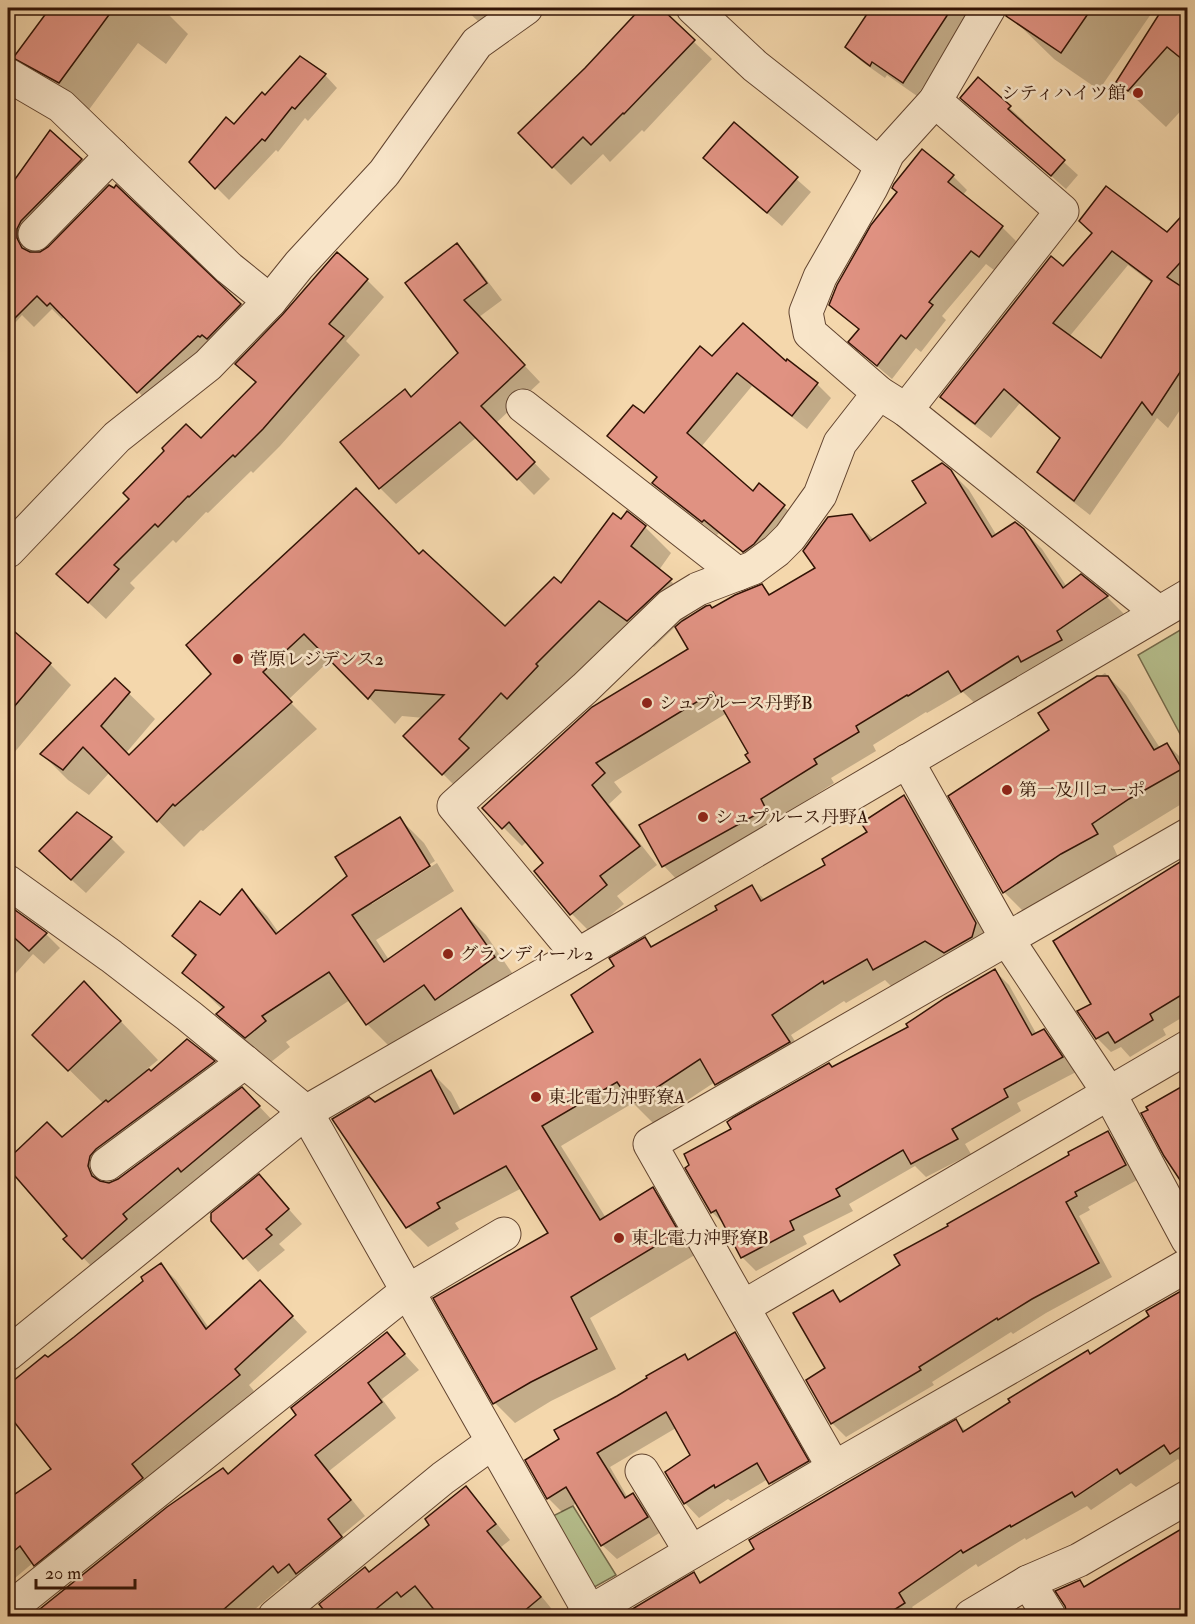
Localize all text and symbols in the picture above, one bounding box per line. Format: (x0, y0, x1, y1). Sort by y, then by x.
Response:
place label: シティハイツ館 (1001, 82, 1126, 105)
marker: シティハイツ館 (1131, 86, 1145, 100)
place label: 菅原レジデンス2 (250, 648, 384, 671)
marker: 菅原レジデンス2 (231, 652, 245, 666)
place label: シュプルース丹野B (659, 692, 813, 715)
marker: シュプルース丹野B (640, 696, 654, 710)
place label: 第一及川コーポ (1019, 779, 1145, 802)
marker: 第一及川コーポ (1000, 783, 1014, 797)
place label: シュプルース丹野A (715, 806, 869, 829)
marker: シュプルース丹野A (696, 810, 710, 824)
place label: グランディール2 (460, 943, 593, 966)
marker: グランディール2 (441, 947, 455, 961)
place label: 東北電力沖野寮A (548, 1086, 686, 1109)
marker: 東北電力沖野寮A (529, 1090, 543, 1104)
place label: 東北電力沖野寮B (631, 1227, 769, 1250)
marker: 東北電力沖野寮B (612, 1231, 626, 1245)
scale bar (36, 1552, 135, 1590)
text: 20 m (45, 1562, 81, 1585)

